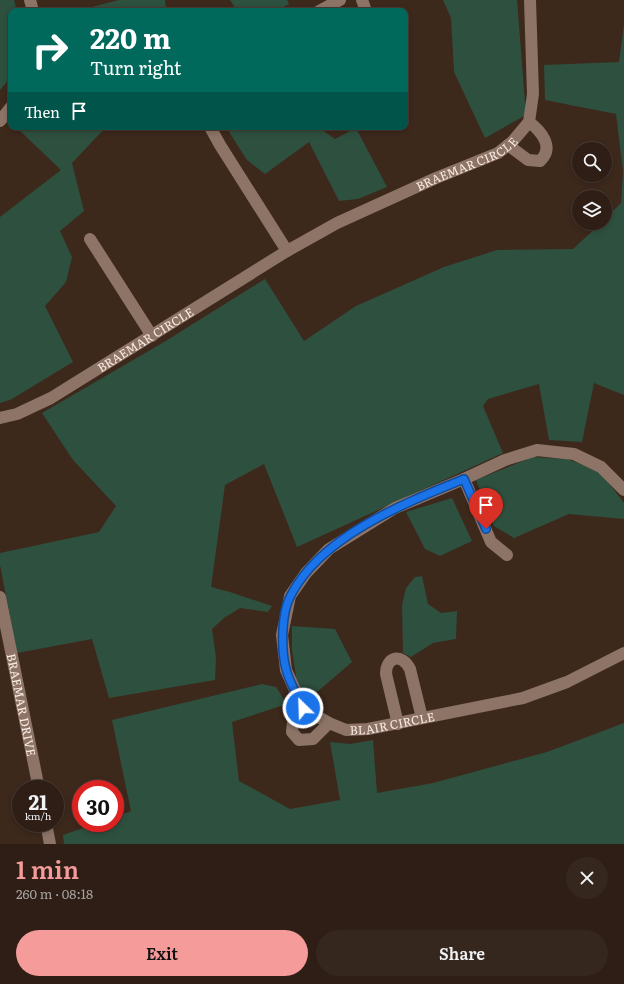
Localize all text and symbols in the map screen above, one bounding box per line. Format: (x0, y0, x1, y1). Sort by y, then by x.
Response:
text: 220 m (90, 16, 171, 58)
icon: right (24, 24, 76, 76)
text: Turn right (90, 54, 181, 81)
text: Then (24, 100, 60, 123)
icon: arrive (68, 100, 90, 122)
street label: BRAEMAR CIRCLE (413, 133, 522, 195)
map controls (572, 142, 612, 230)
button: search (572, 142, 612, 182)
button: layers (572, 190, 612, 230)
street label: BRAEMAR CIRCLE (94, 302, 197, 376)
pin (469, 488, 503, 529)
icon: arrive (475, 494, 497, 516)
street label: BRAEMAR DRIVE (3, 652, 41, 758)
position arrow (282, 687, 324, 729)
street label: BLAIR CIRCLE (349, 707, 436, 739)
speed limit sign: 30 (72, 780, 124, 832)
text: 21 (28, 786, 48, 816)
text: km/h (25, 808, 51, 823)
text: 1 min (16, 851, 79, 886)
button: close (566, 857, 608, 899)
text: 260 m · 08:18 (16, 884, 93, 903)
button: Exit (16, 930, 308, 976)
button: Share (316, 930, 608, 976)

